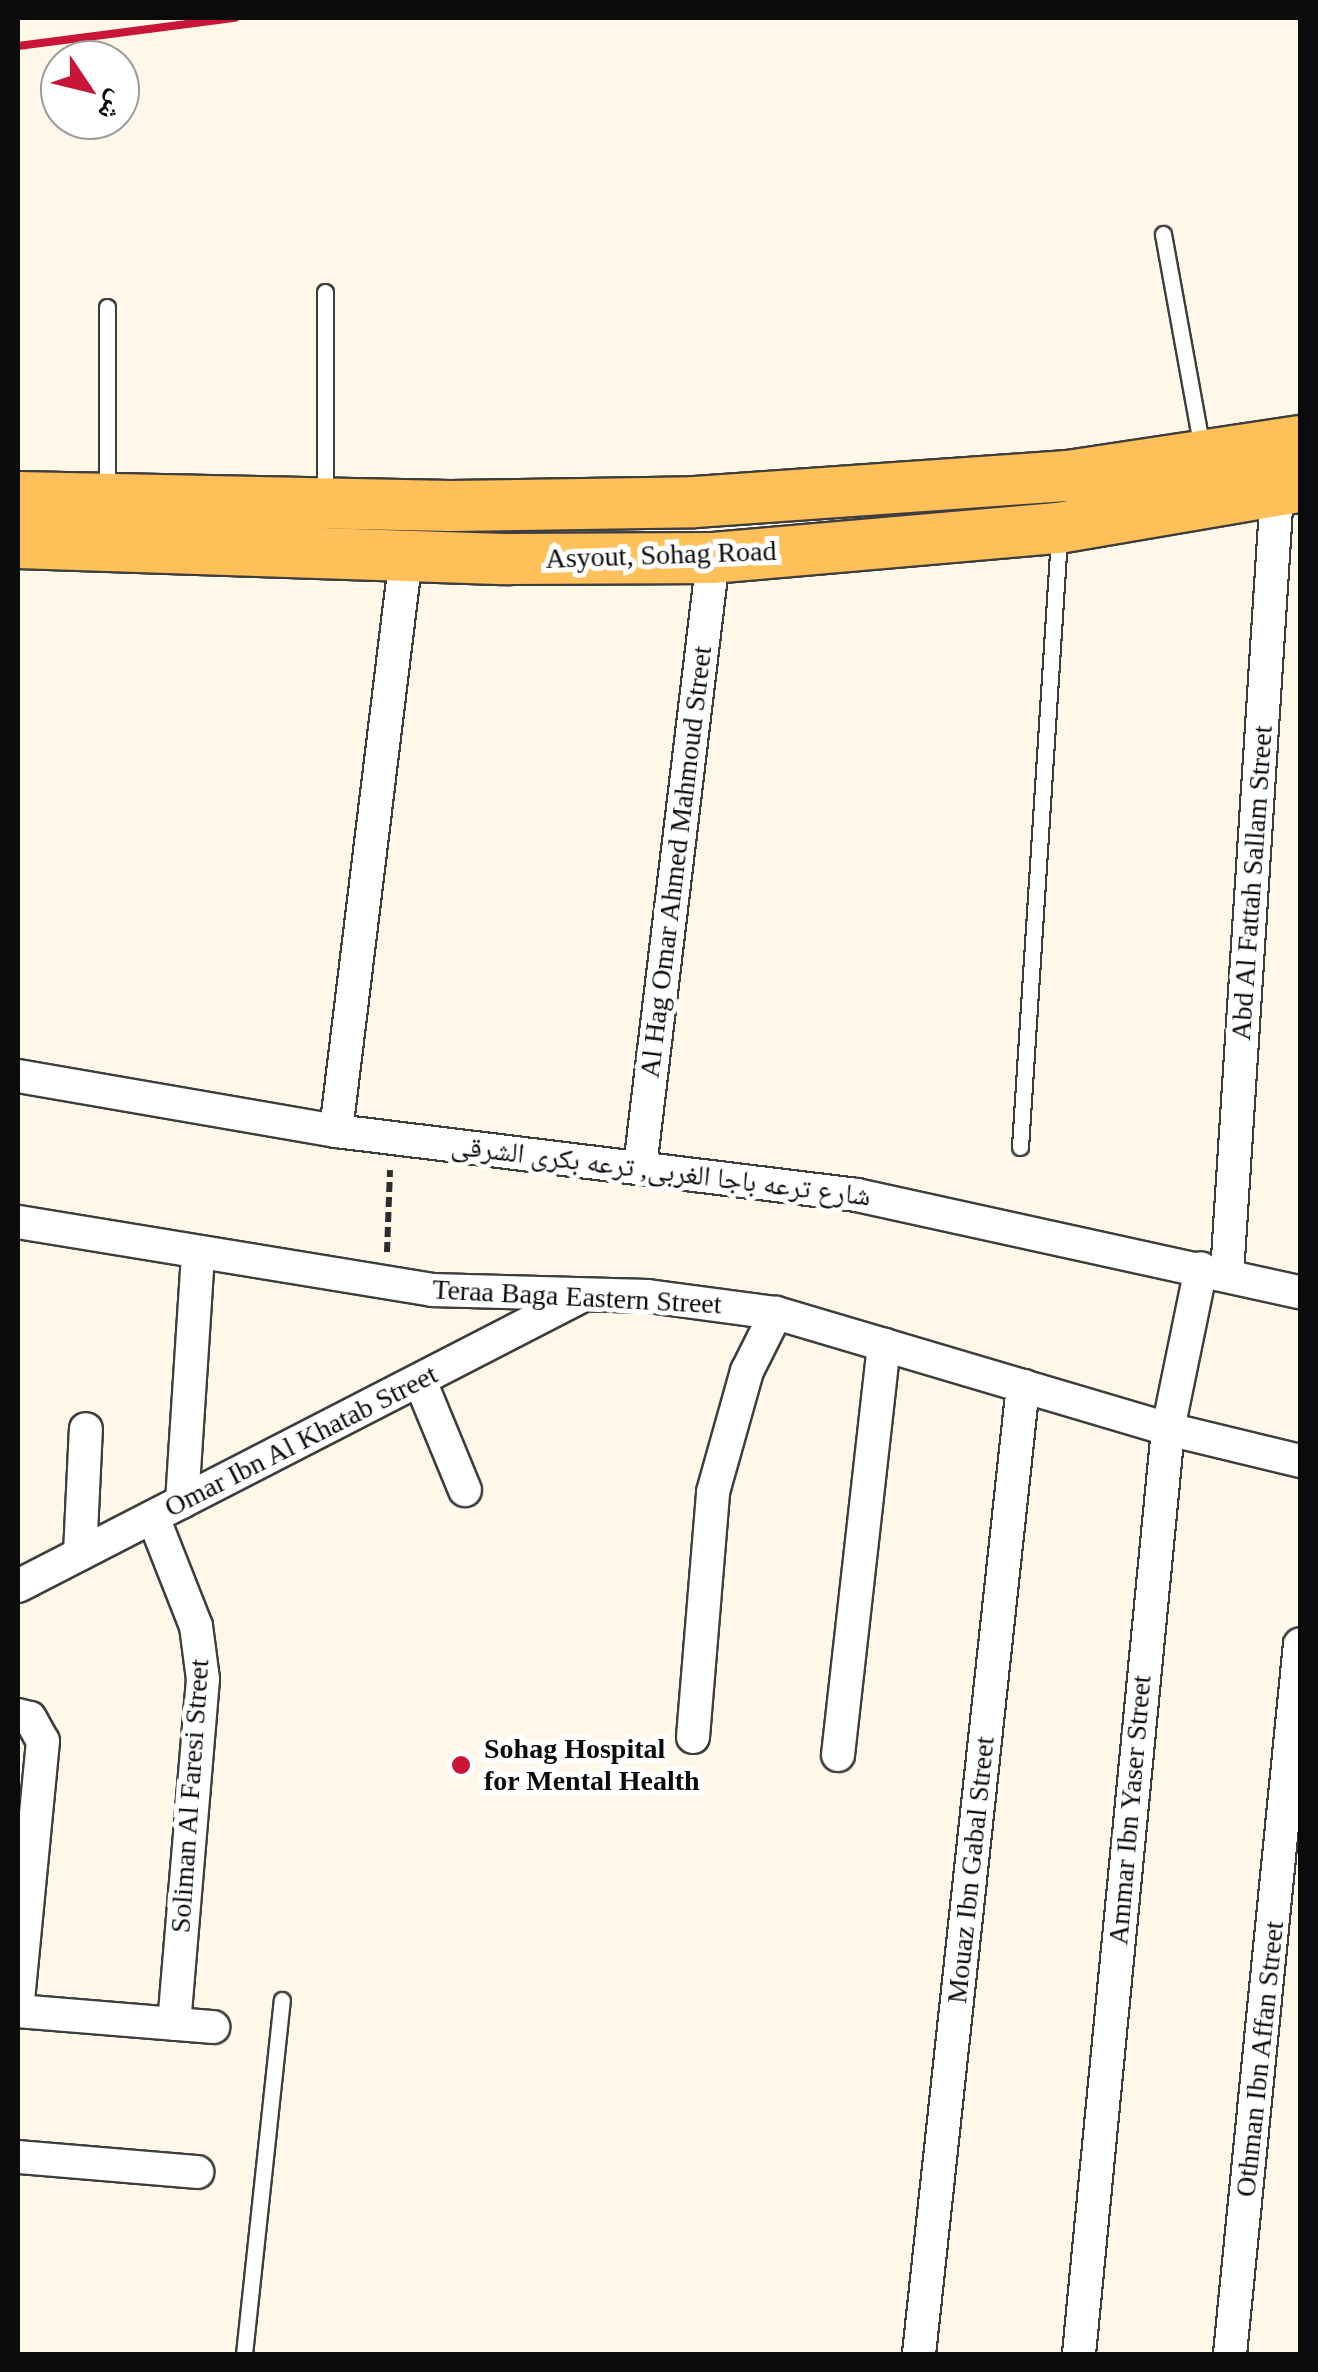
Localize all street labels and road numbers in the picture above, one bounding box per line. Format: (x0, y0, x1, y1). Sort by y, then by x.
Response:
street label: Asyout, Sohag Road (545, 534, 777, 576)
street label: Al Hag Omar Ahmed Mahmoud Street (633, 643, 719, 1081)
street label: Abd Al Fattah Sallam Street (1224, 724, 1280, 1042)
street label: شارع ترعه باجا الغربى, ترعه بكرى الشرقى (449, 1129, 873, 1213)
street label: Teraa Baga Eastern Street (432, 1273, 722, 1321)
street label: Omar Ibn Al Khatab Street (158, 1357, 444, 1525)
street label: Soliman Al Faresi Street (164, 1657, 216, 1935)
street label: Ammar Ibn Yaser Street (1101, 1673, 1159, 1947)
street label: Mouaz Ibn Gabal Street (940, 1735, 1002, 2005)
street label: Othman Ibn Affan Street (1229, 1919, 1291, 2199)

